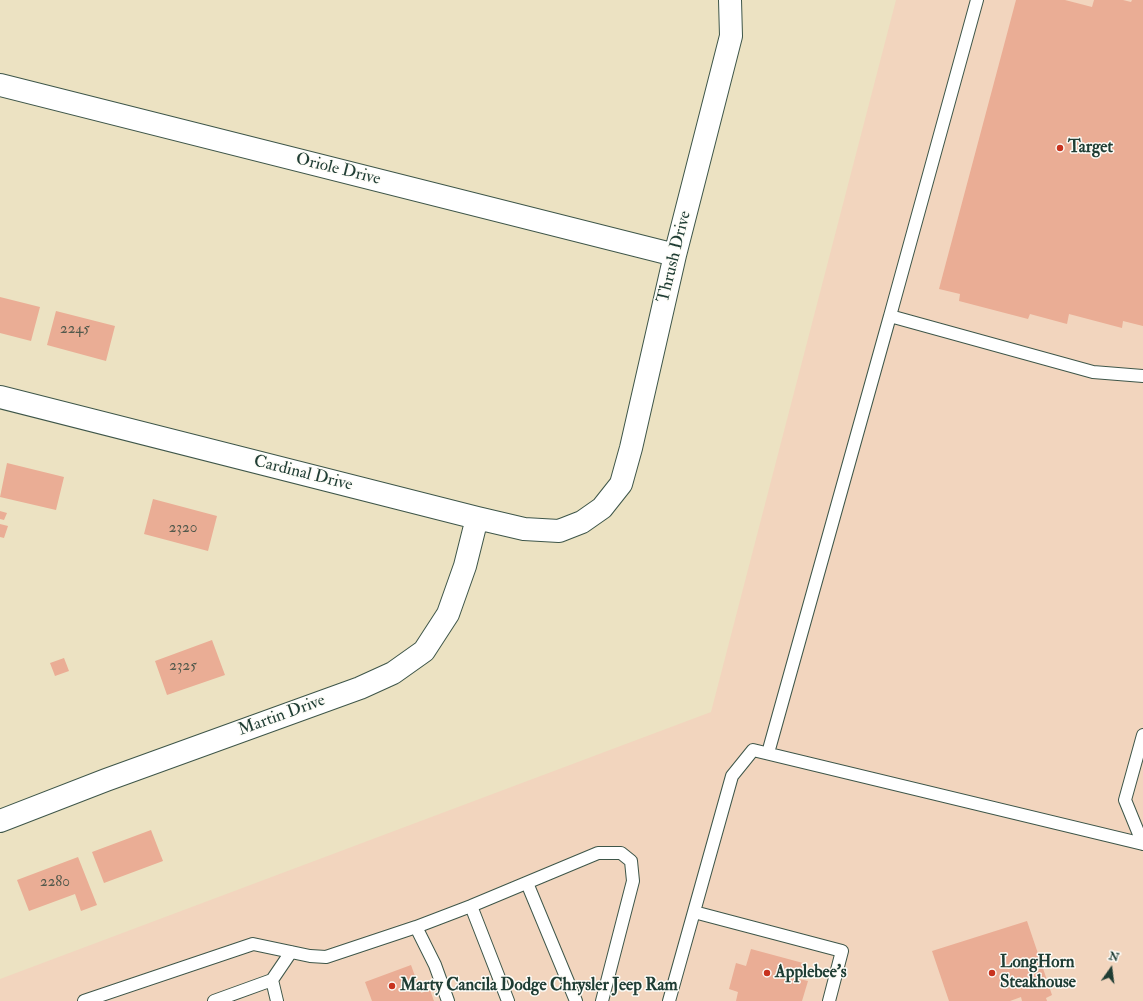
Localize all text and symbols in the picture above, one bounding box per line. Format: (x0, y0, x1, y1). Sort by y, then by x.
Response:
place label: Target (1068, 138, 1113, 158)
marker: Target (1055, 143, 1065, 153)
street label: Oriole Drive (294, 150, 382, 190)
street label: Thrush Drive (654, 209, 696, 305)
house number: 2245 (60, 321, 90, 339)
street label: Cardinal Drive (251, 452, 355, 496)
house number: 2320 (169, 520, 197, 538)
house number: 2325 (169, 658, 197, 676)
street label: Martin Drive (236, 691, 328, 741)
house number: 2280 (40, 874, 70, 892)
north arrow (1091, 949, 1131, 989)
text: N (1108, 949, 1120, 964)
place label: LongHorn Steakhouse (1000, 953, 1076, 993)
place label: Applebee's (775, 963, 847, 983)
marker: Applebee's (762, 968, 772, 978)
marker: LongHorn Steakhouse (987, 968, 997, 978)
place label: Marty Cancila Dodge Chrysler Jeep Ram (400, 976, 678, 996)
marker: Marty Cancila Dodge Chrysler Jeep Ram (387, 981, 397, 991)

